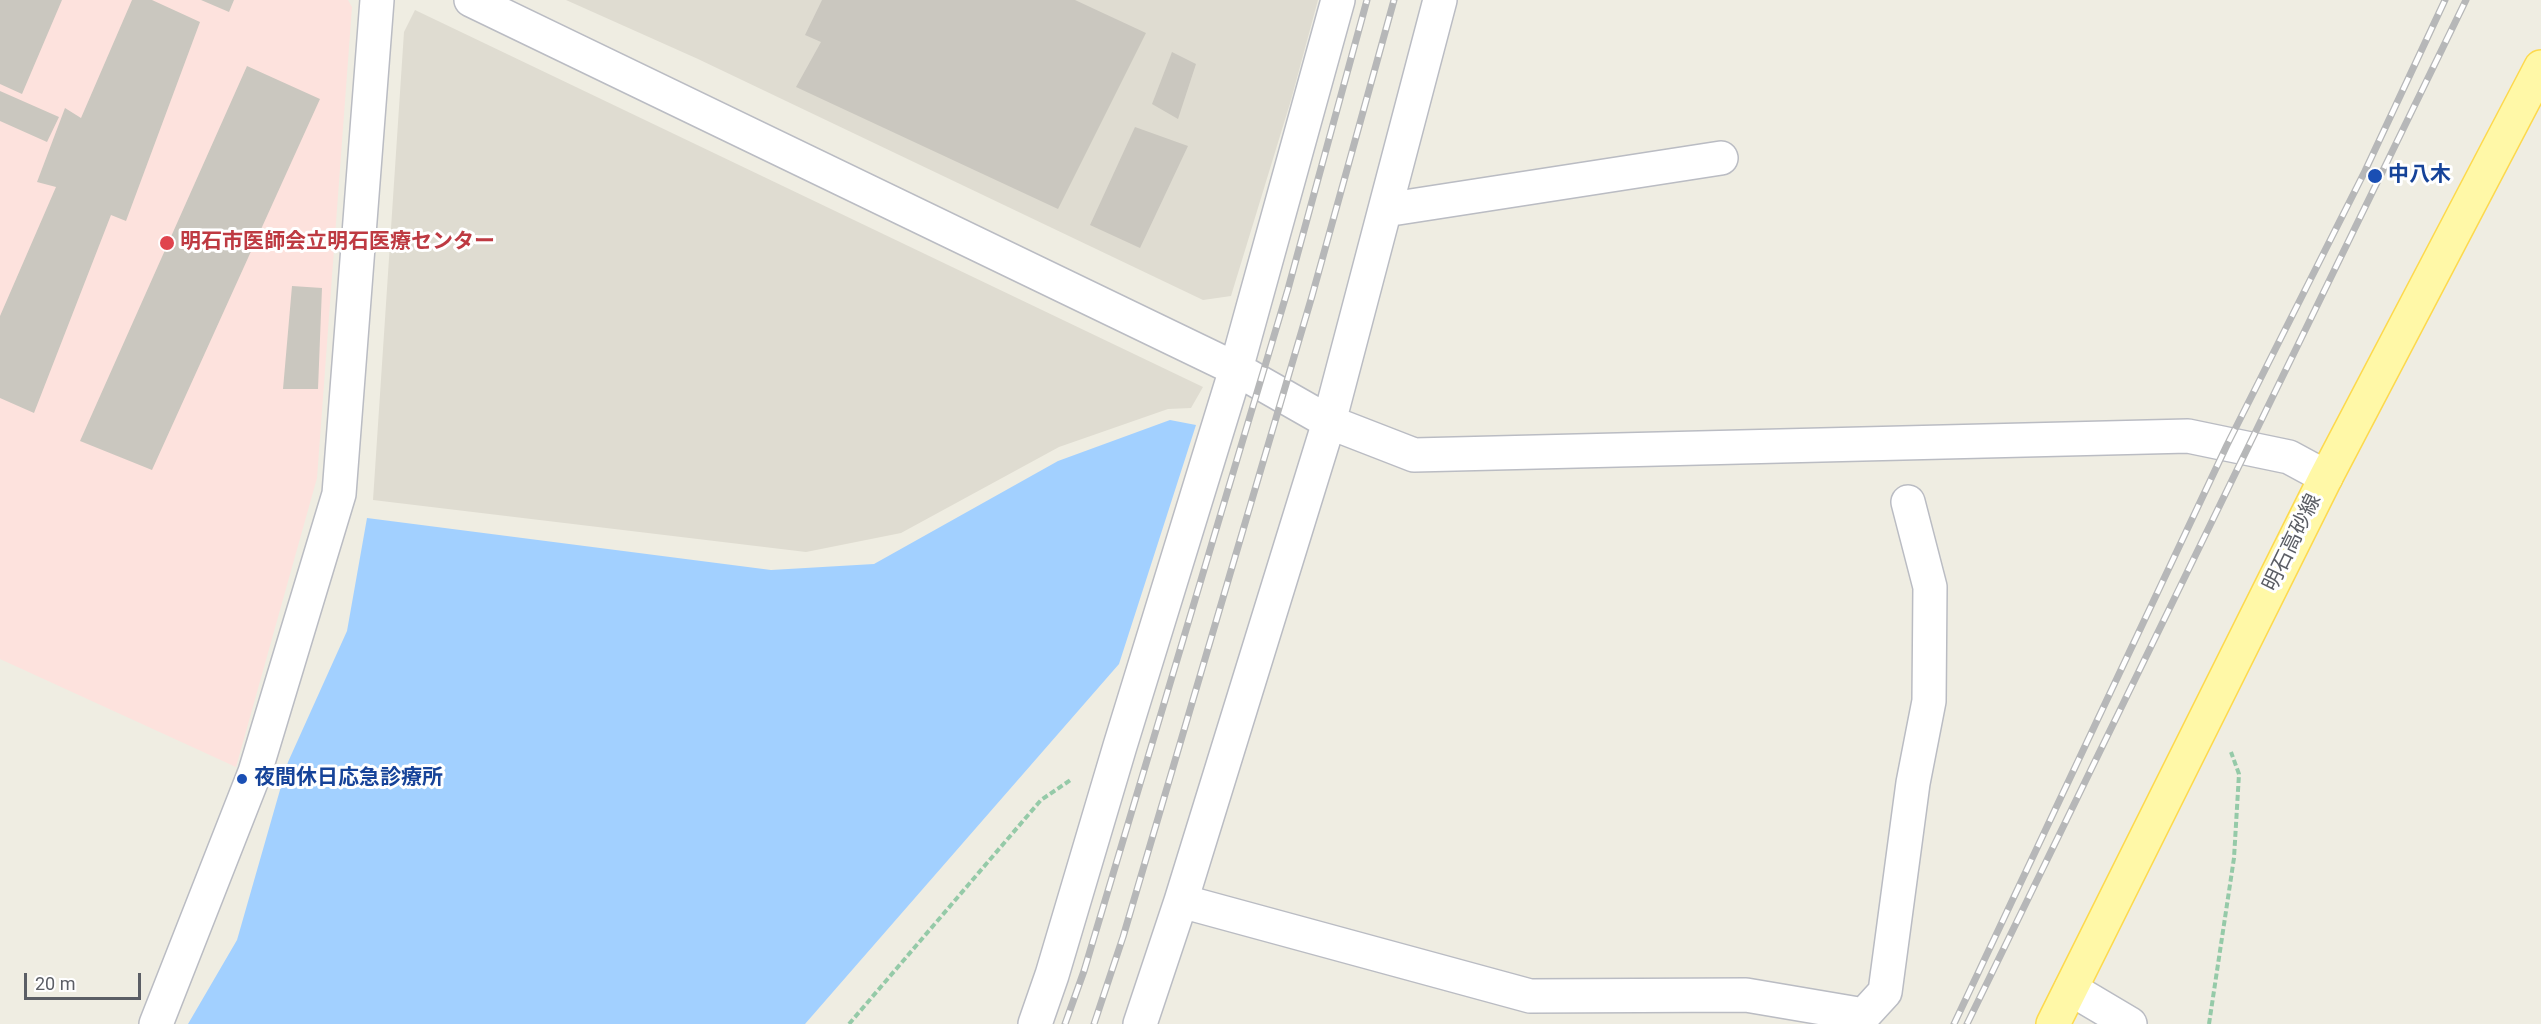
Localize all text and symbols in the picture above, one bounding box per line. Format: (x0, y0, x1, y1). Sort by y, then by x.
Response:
place label: 中八木 (2388, 163, 2451, 189)
marker: 中八木 (2366, 167, 2384, 185)
place label: 明石市医師会立明石医療センター (180, 230, 495, 256)
marker: 明石市医師会立明石医療センター (158, 234, 176, 252)
street label: 明石高砂線 (2259, 490, 2327, 596)
place label: 夜間休日応急診療所 (254, 766, 443, 792)
marker: 夜間休日応急診療所 (235, 772, 249, 786)
scale bar (27, 961, 144, 999)
text: 20 m (35, 973, 75, 994)

